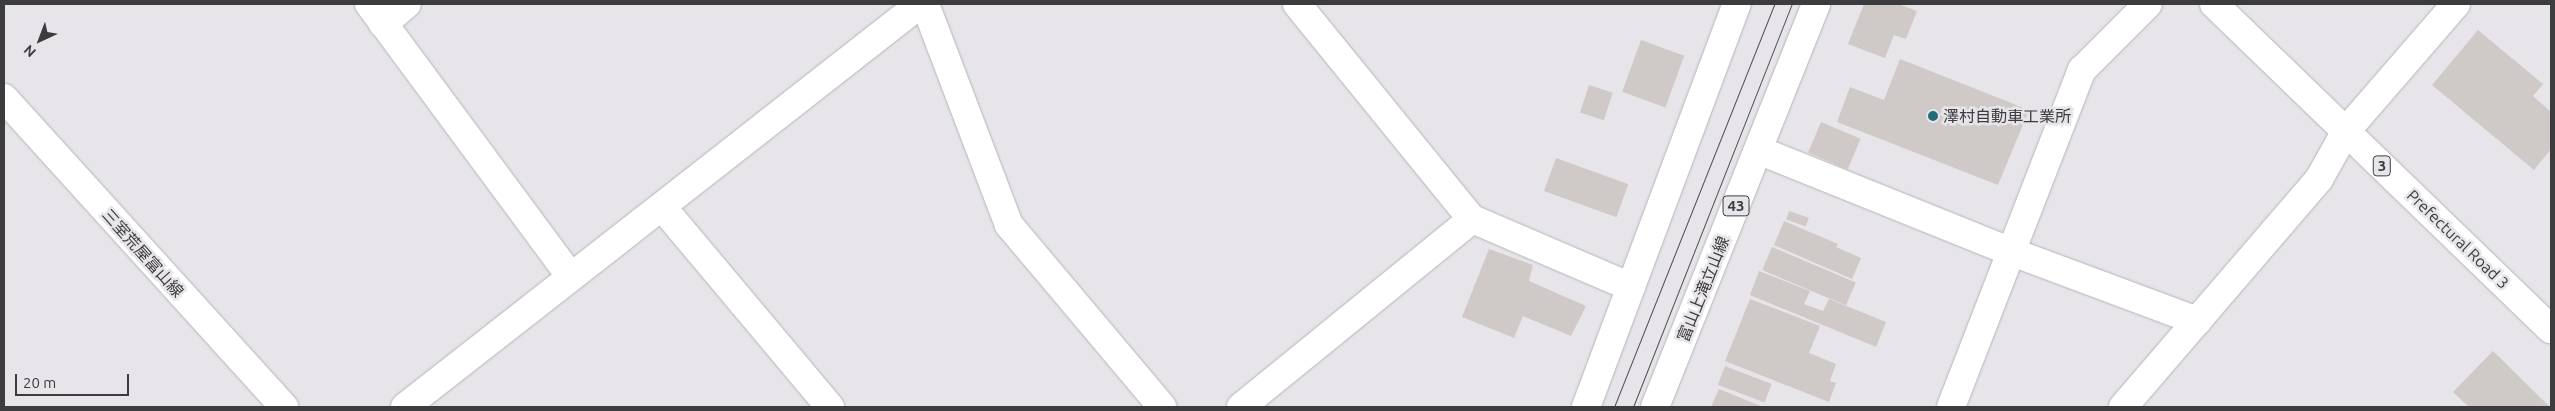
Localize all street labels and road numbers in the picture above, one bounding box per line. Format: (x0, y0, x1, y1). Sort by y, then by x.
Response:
road number: 3 (2372, 154, 2392, 178)
street label: Prefectural Road 3 (2403, 186, 2513, 292)
road number: 43 (1722, 194, 1750, 218)
street label: 三室荒屋富山線 (98, 205, 188, 301)
street label: 富山上滝立山線 (1673, 233, 1733, 345)

